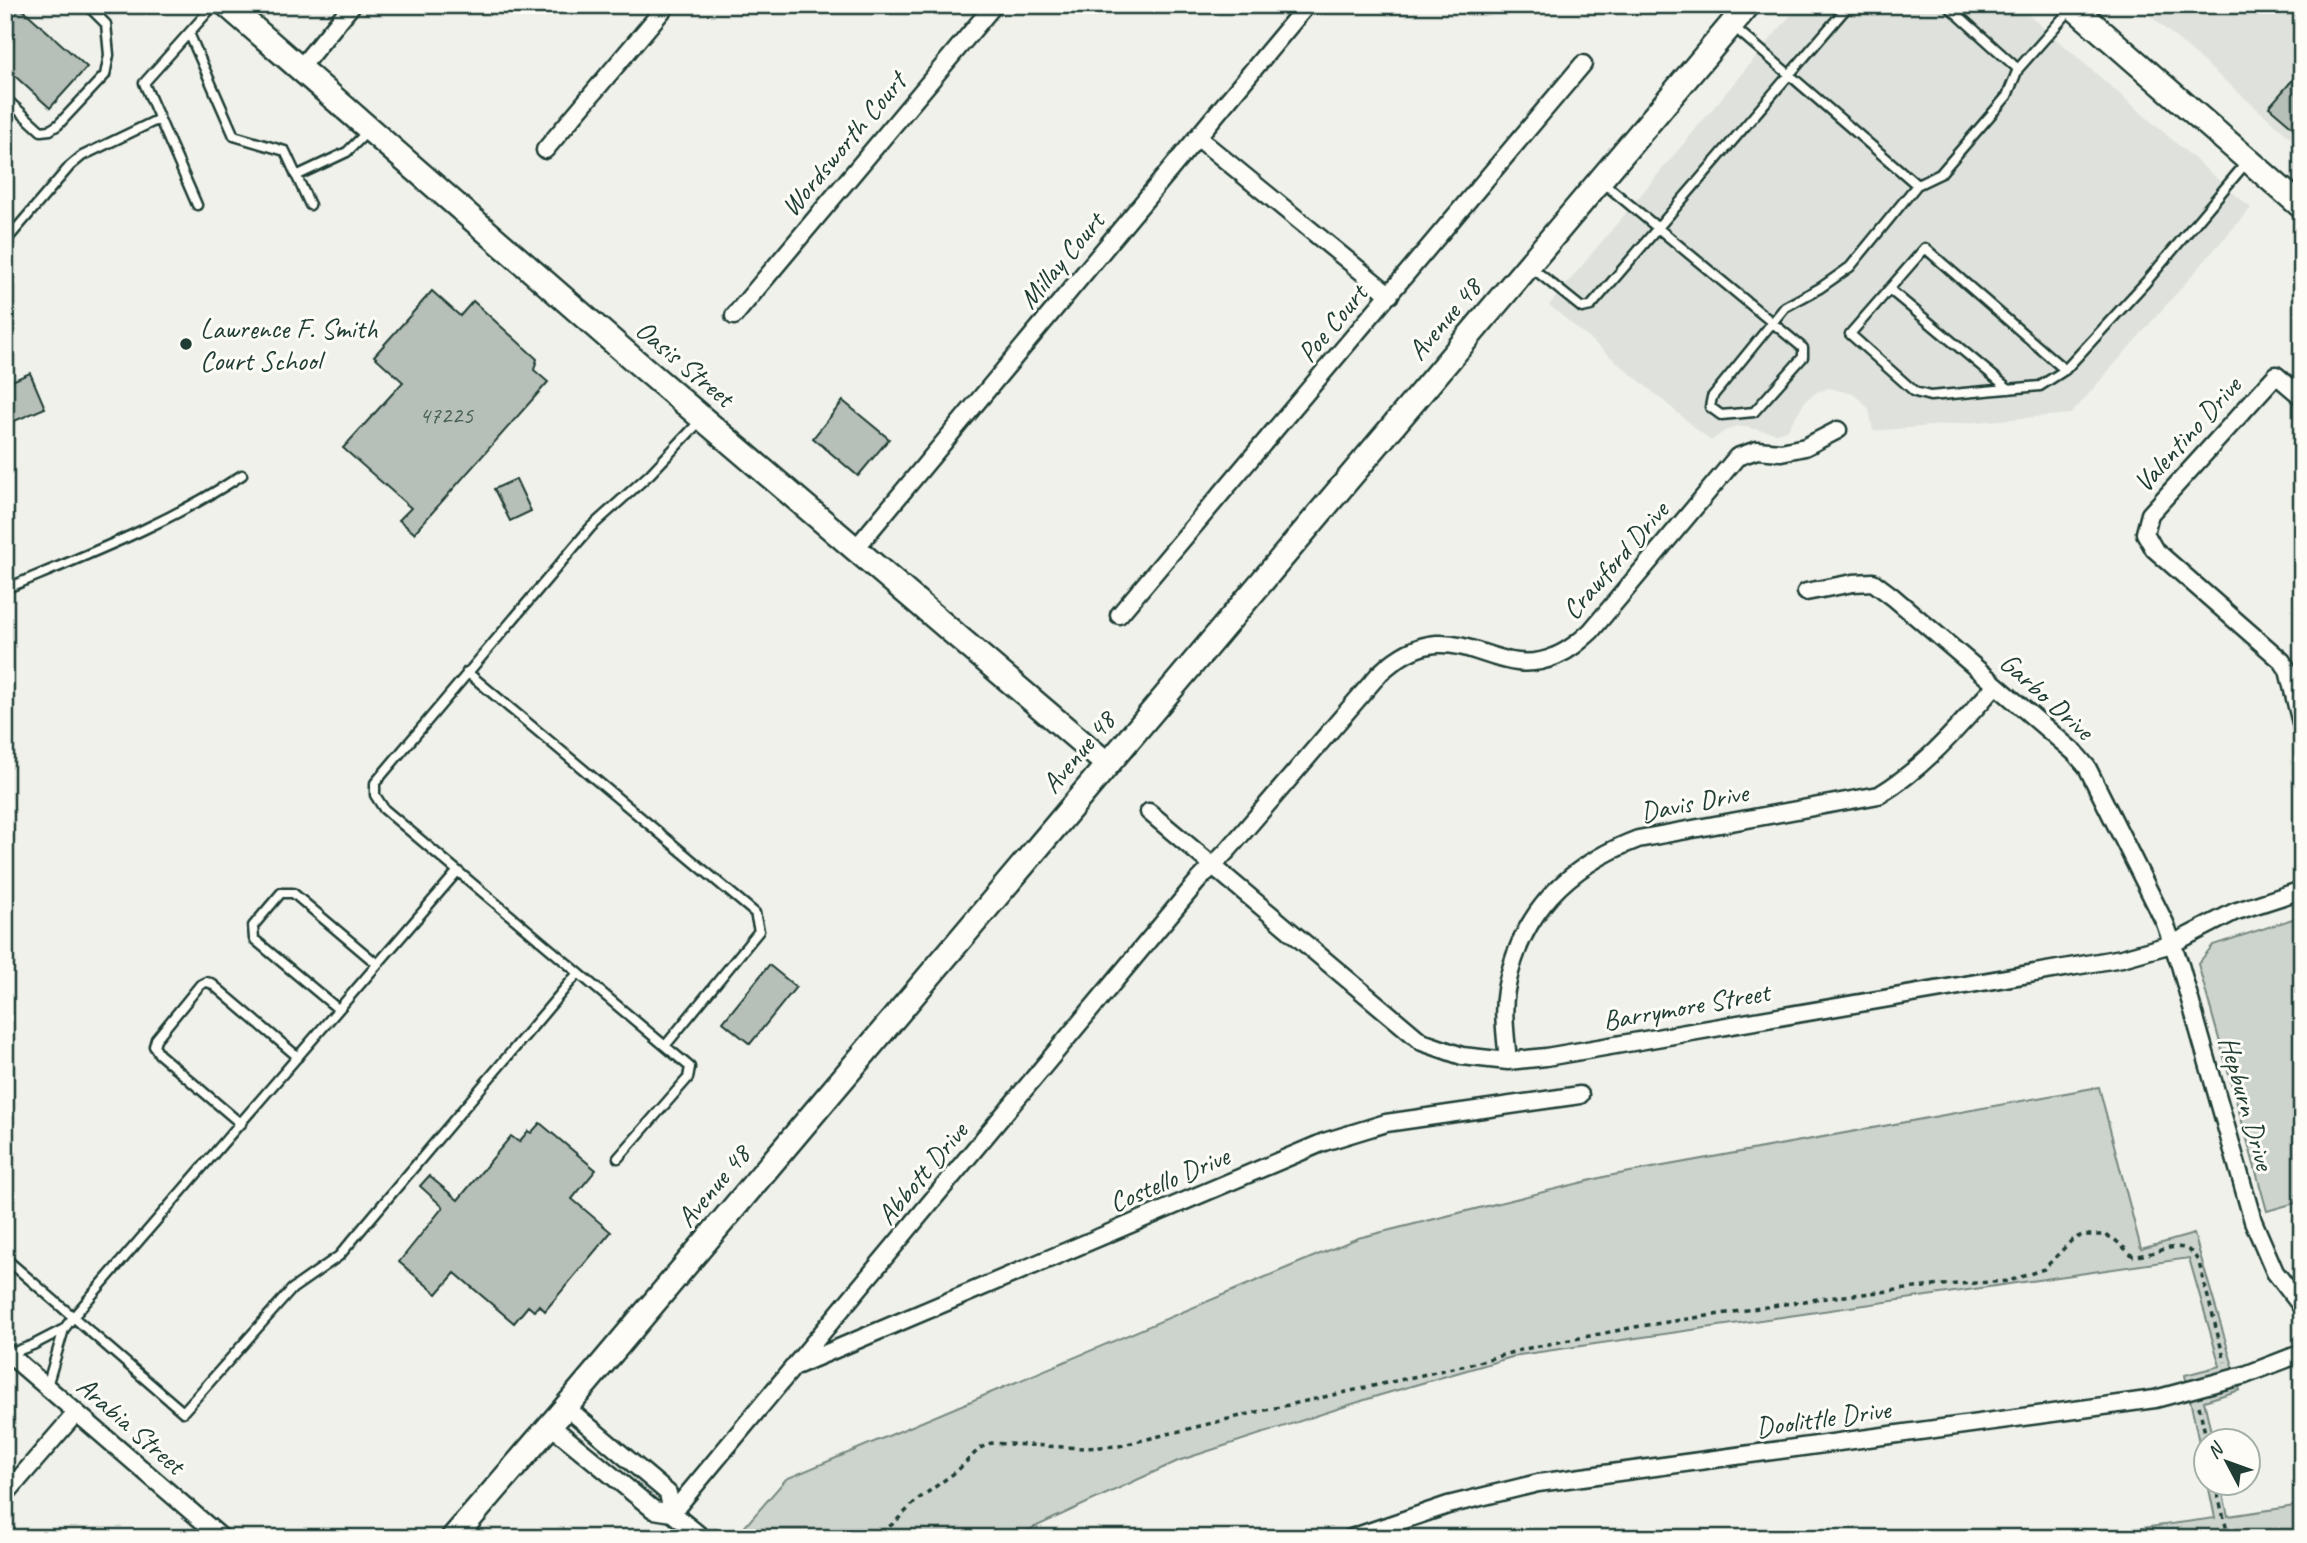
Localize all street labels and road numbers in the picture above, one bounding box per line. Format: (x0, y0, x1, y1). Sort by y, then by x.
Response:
street label: Wordsworth Court (773, 62, 916, 223)
street label: Millay Court (1010, 202, 1113, 315)
street label: Avenue 48 (1400, 269, 1490, 367)
street label: Poe Court (1289, 275, 1376, 369)
street label: Oasis Street (629, 312, 743, 416)
street label: Valentino Drive (2126, 367, 2250, 499)
street label: Crawford Drive (1554, 492, 1677, 626)
street label: Garbo Drive (1993, 645, 2103, 749)
street label: Avenue 48 (1034, 702, 1124, 800)
street label: Davis Drive (1637, 774, 1752, 830)
street label: Barrymore Street (1600, 974, 1775, 1038)
street label: Hepburn Drive (2211, 1032, 2283, 1176)
street label: Abbott Drive (869, 1113, 976, 1232)
street label: Avenue 48 (669, 1136, 759, 1234)
street label: Costello Drive (1104, 1137, 1236, 1220)
street label: Arabia Street (70, 1368, 194, 1483)
street label: Doolittle Drive (1754, 1391, 1894, 1445)

